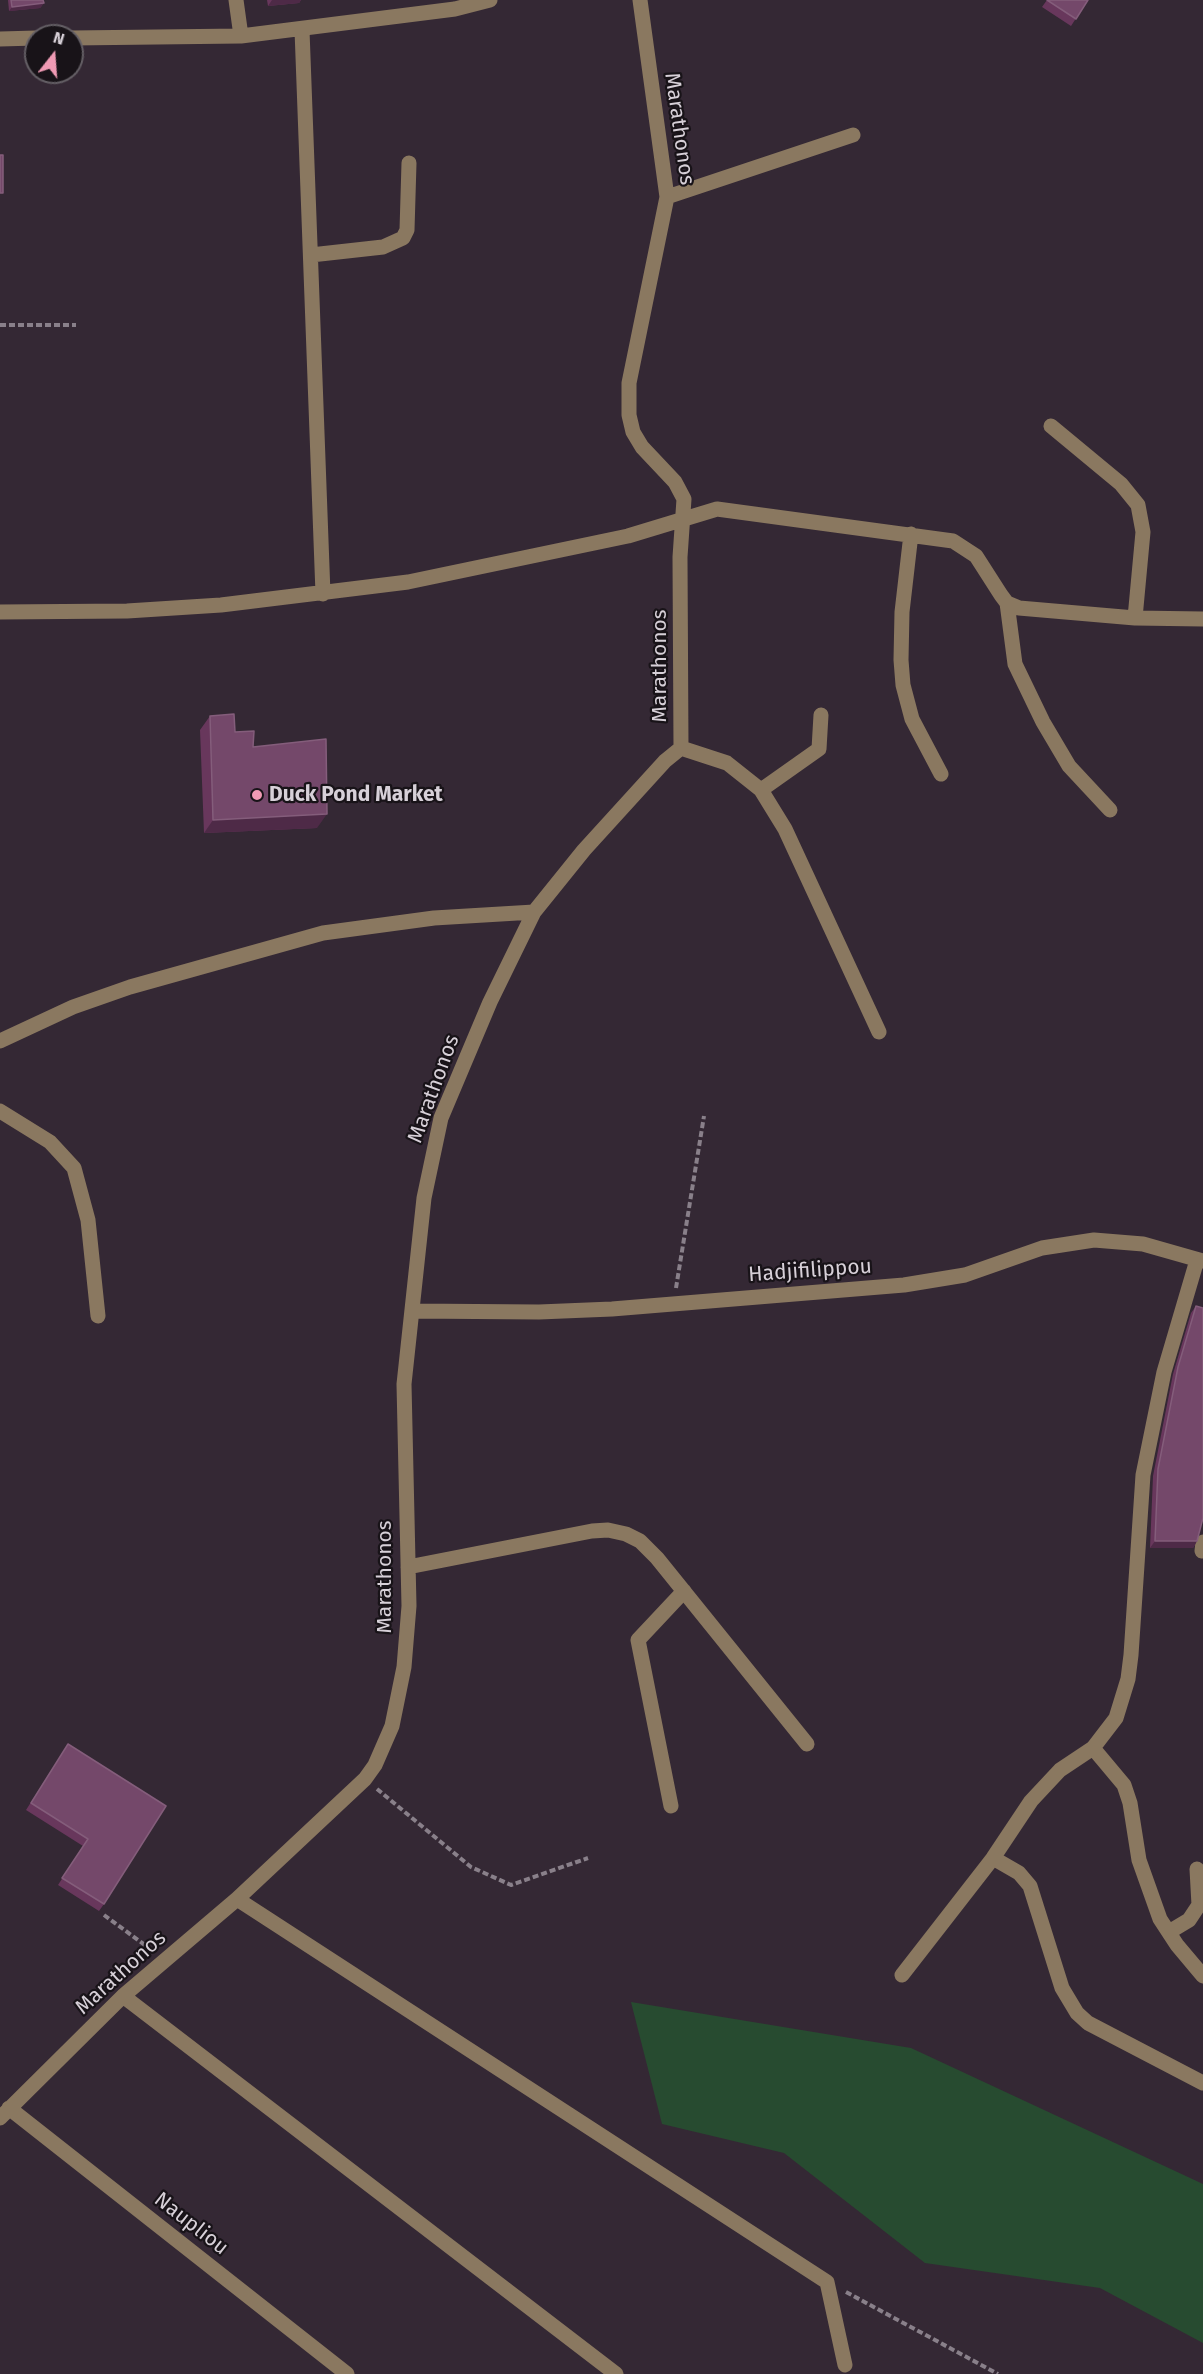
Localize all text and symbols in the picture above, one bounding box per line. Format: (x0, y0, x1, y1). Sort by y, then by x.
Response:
north arrow (24, 24, 84, 84)
text: N (51, 28, 67, 49)
street label: Marathonos (659, 71, 699, 187)
street label: Marathonos (647, 609, 673, 723)
place label: Duck Pond Market (269, 782, 443, 808)
marker: Duck Pond Market (250, 788, 264, 802)
street label: Marathonos (403, 1032, 465, 1146)
street label: Hadjifilippou (747, 1254, 873, 1288)
street label: Marathonos (372, 1520, 398, 1634)
street label: Marathonos (71, 1926, 171, 2020)
street label: Naupliou (149, 2187, 233, 2261)

